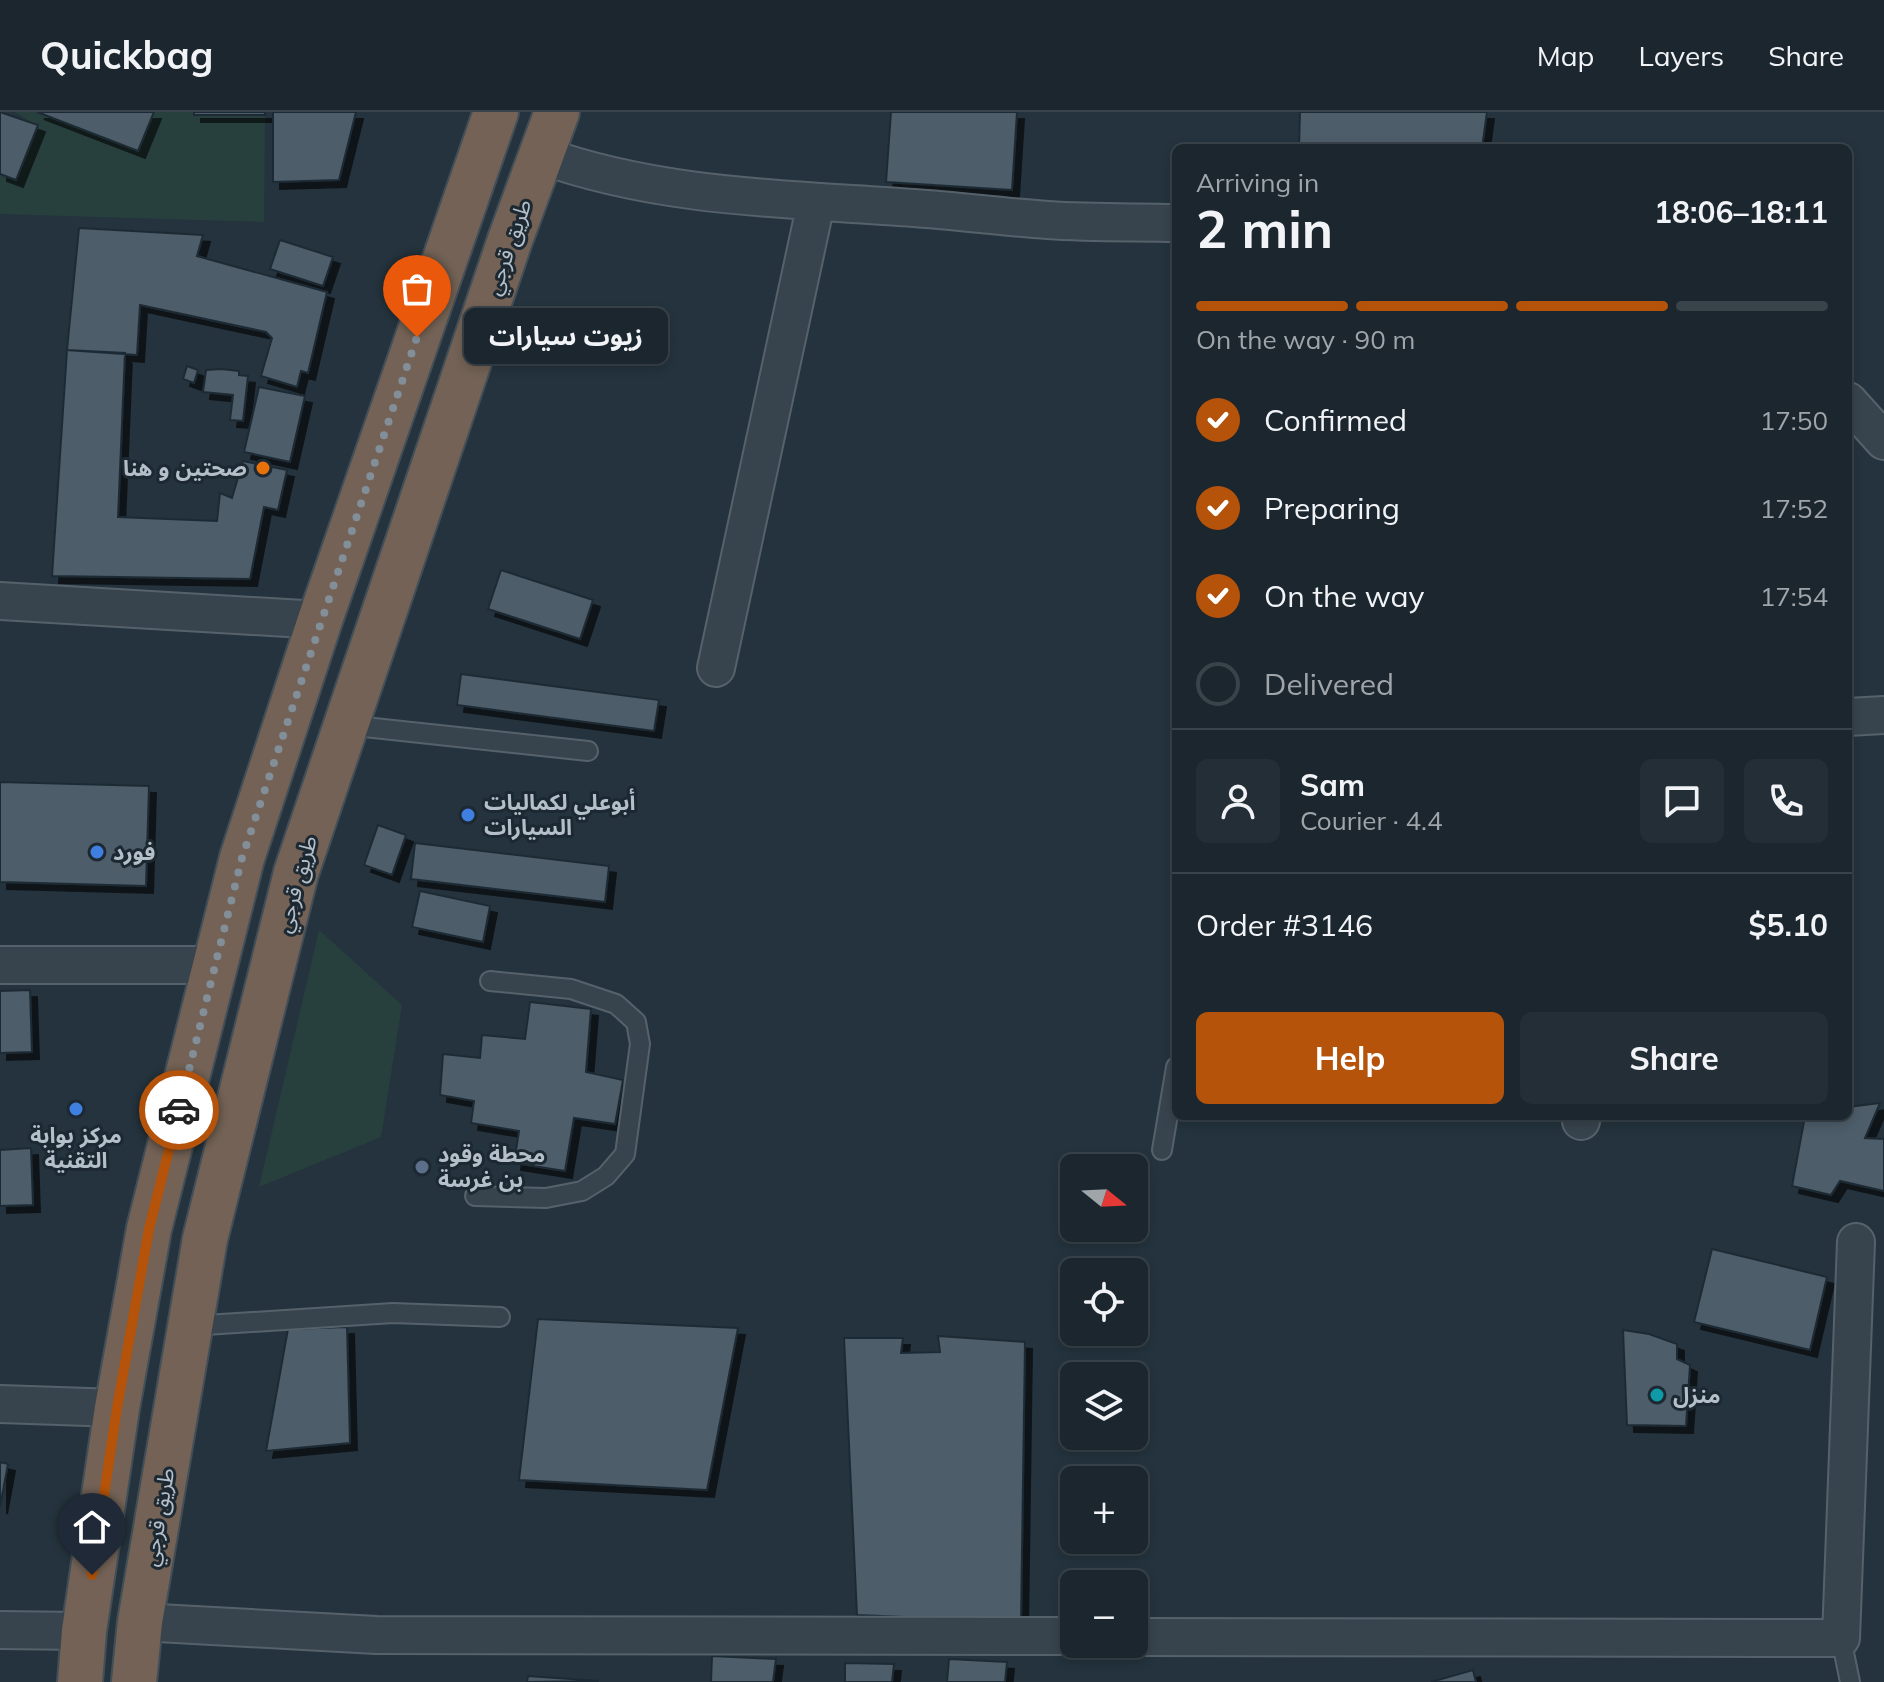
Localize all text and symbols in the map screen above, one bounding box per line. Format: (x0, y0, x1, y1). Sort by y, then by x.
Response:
text: Quickbag (40, 31, 213, 79)
text: Map (1537, 38, 1594, 73)
text: Layers (1638, 38, 1724, 73)
text: Share (1768, 38, 1844, 73)
text: Arriving in (1196, 166, 1319, 199)
text: 18:06–18:11 (1654, 193, 1828, 231)
street label: طريق قرجي (479, 195, 540, 300)
text: 2 min (1196, 196, 1333, 261)
pin (383, 255, 451, 337)
icon: bag (395, 267, 439, 311)
callout: زيوت سيارات (465, 309, 669, 365)
text: زيوت سيارات (489, 319, 643, 352)
text: On the way · 90 m (1196, 323, 1415, 356)
icon: check (1196, 398, 1240, 442)
text: Confirmed (1264, 401, 1407, 439)
text: 17:50 (1760, 404, 1828, 437)
place label: صحتين و هنا (123, 454, 247, 482)
marker: صحتين و هنا (254, 459, 272, 477)
icon: check (1196, 486, 1240, 530)
text: Preparing (1264, 489, 1400, 527)
text: 17:52 (1760, 492, 1828, 525)
icon: check (1196, 574, 1240, 618)
text: On the way (1264, 577, 1424, 615)
text: 17:54 (1760, 580, 1828, 613)
text: Delivered (1264, 665, 1394, 703)
button: person (1196, 759, 1280, 843)
button: chat (1640, 759, 1724, 843)
button: phone (1744, 759, 1828, 843)
text: Sam (1300, 766, 1365, 804)
place label: أبوعلي لكماليات السيارات (484, 788, 635, 841)
text: Courier · 4.4 (1300, 804, 1443, 837)
marker: أبوعلي لكماليات السيارات (459, 806, 477, 824)
street label: طريق قرجي (269, 832, 326, 937)
place label: فورد (113, 838, 155, 866)
marker: فورد (88, 843, 106, 861)
text: Order #3146 (1196, 906, 1373, 944)
text: $5.10 (1749, 906, 1828, 944)
button: Help (1196, 1012, 1504, 1104)
button: Share (1520, 1012, 1828, 1104)
courier (139, 1070, 219, 1150)
icon: car (157, 1088, 201, 1132)
marker: مركز بوابة التقنية (67, 1100, 85, 1118)
place label: مركز بوابة التقنية (30, 1121, 122, 1174)
place label: محطة وقود بن غرسة (438, 1140, 545, 1193)
north arrow (1060, 1154, 1148, 1242)
map controls (1060, 1154, 1148, 1658)
marker: محطة وقود بن غرسة (413, 1158, 431, 1176)
button: locate (1060, 1258, 1148, 1346)
button: layers (1060, 1362, 1148, 1450)
place label: منزل (1673, 1381, 1720, 1409)
marker: منزل (1648, 1386, 1666, 1404)
street label: طريق قرجي (136, 1465, 184, 1569)
button: + (1060, 1466, 1148, 1554)
pin (58, 1493, 126, 1575)
icon: home (70, 1505, 114, 1549)
button: − (1060, 1570, 1148, 1658)

